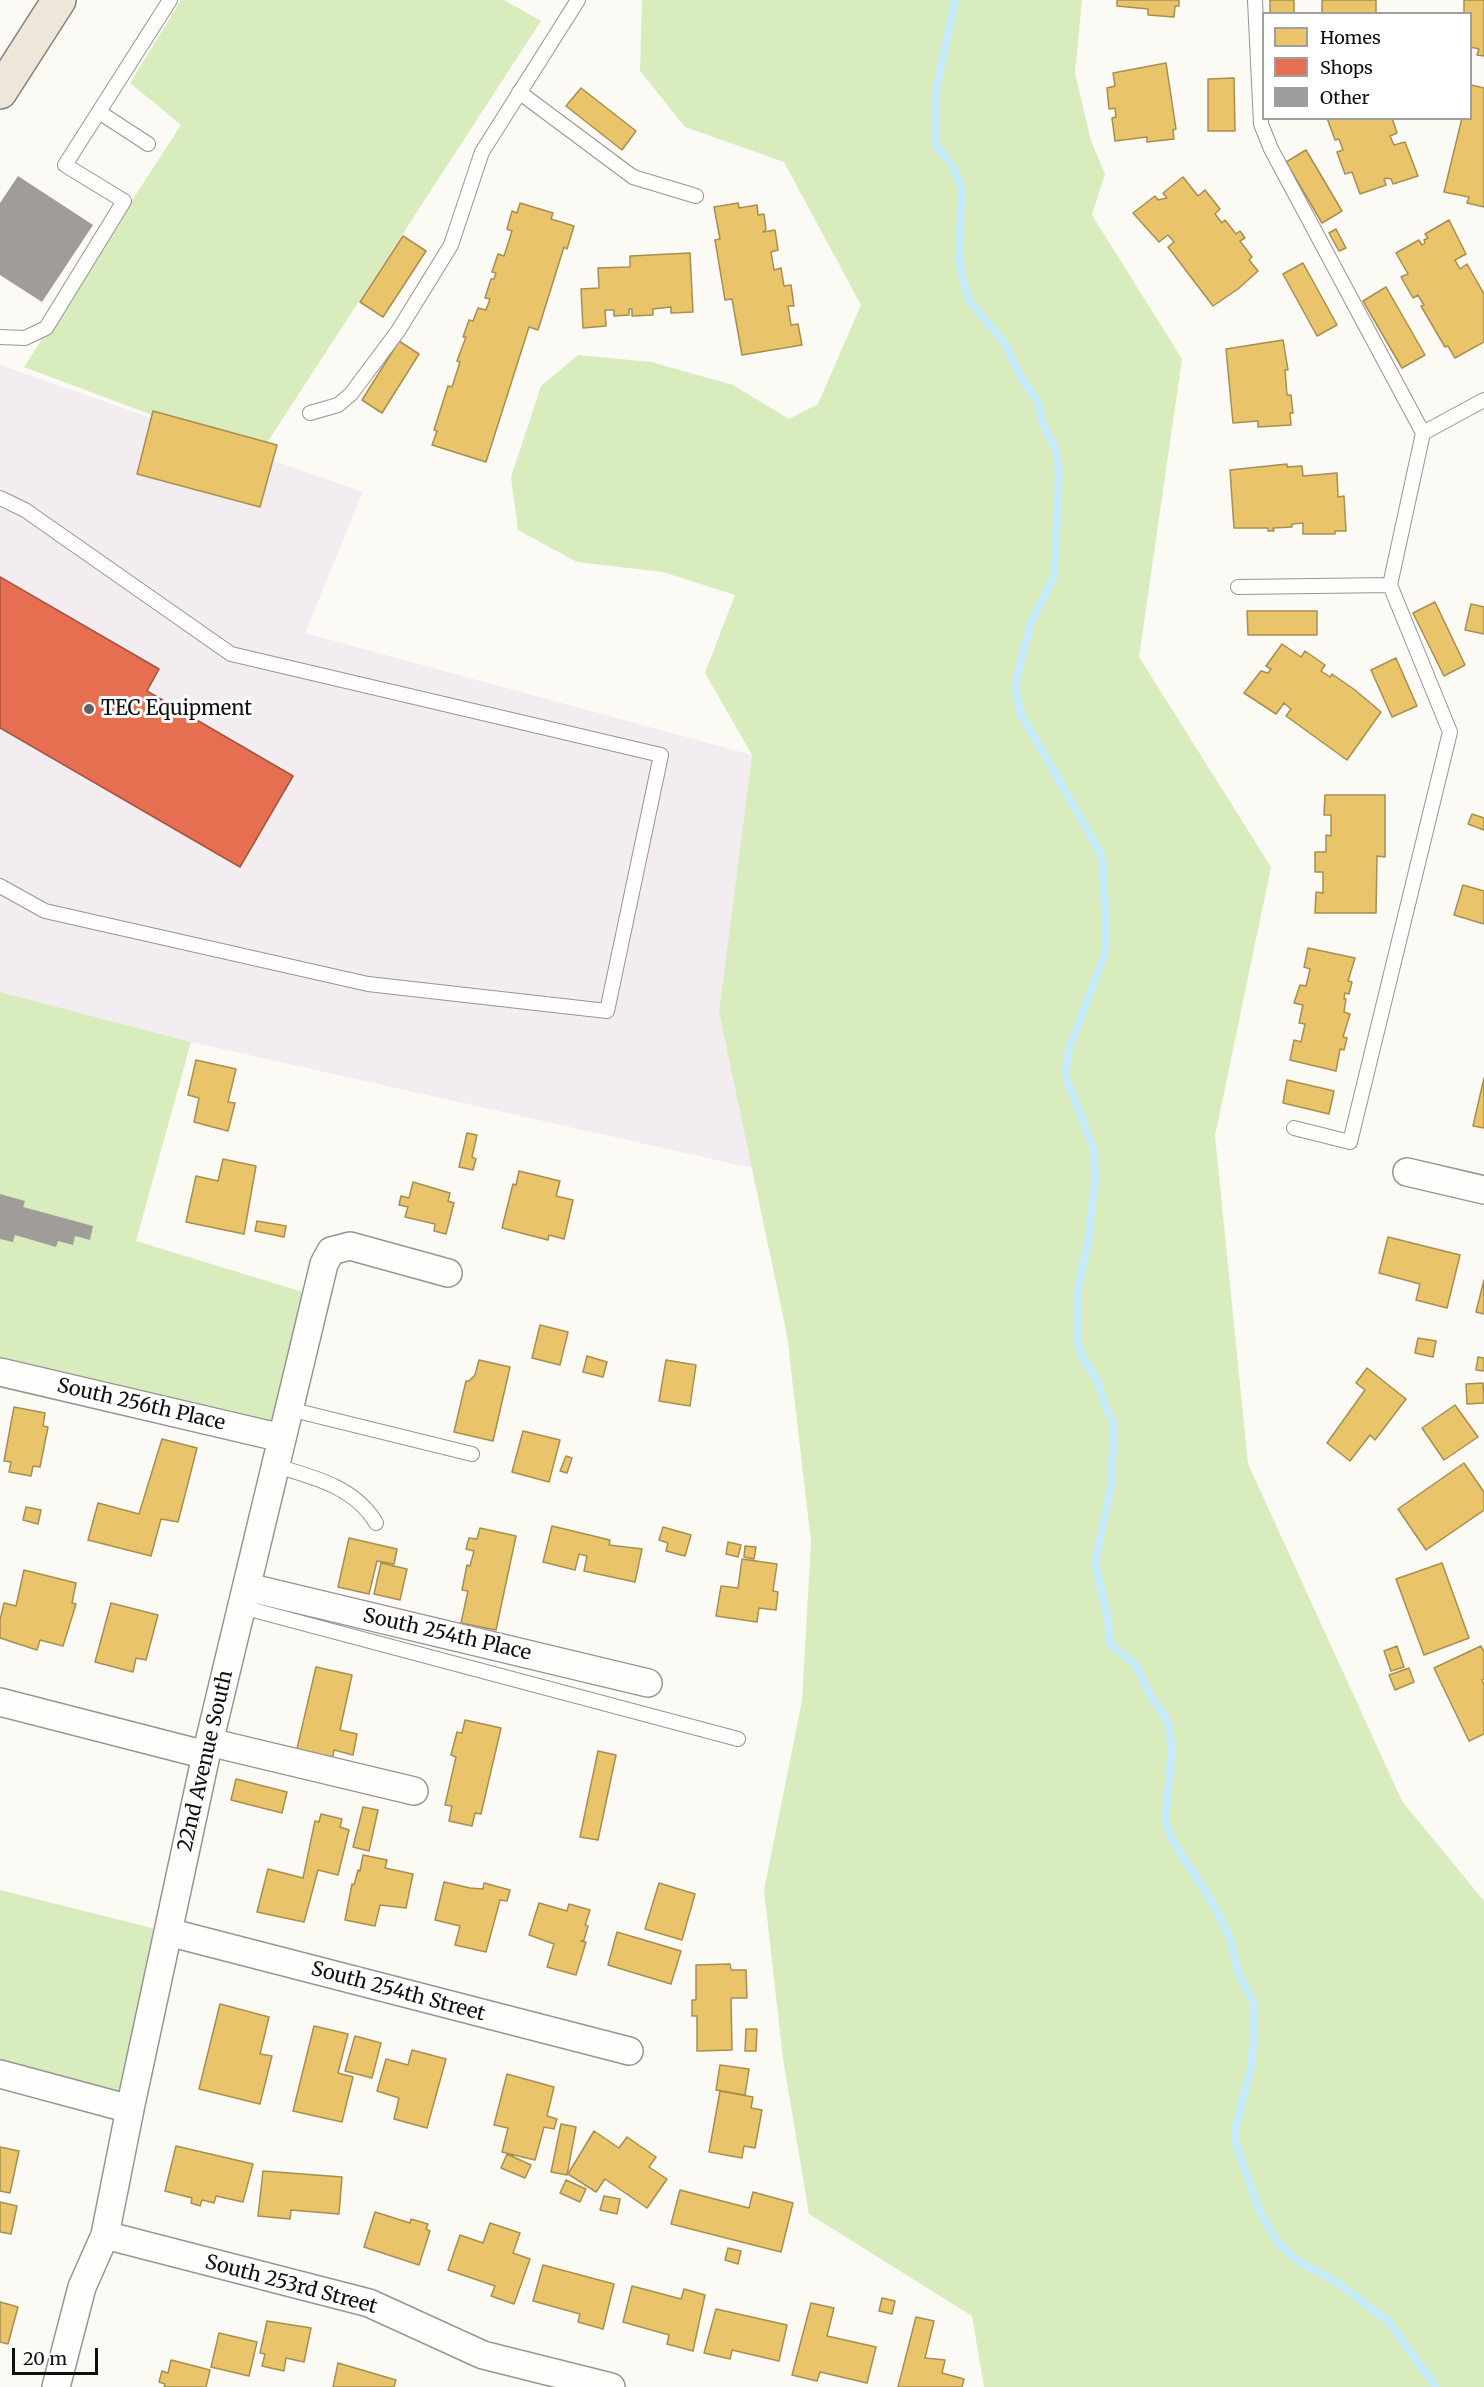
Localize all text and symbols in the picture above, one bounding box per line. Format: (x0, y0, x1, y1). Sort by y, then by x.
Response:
legend (1262, 12, 1472, 120)
text: Homes (1320, 26, 1381, 49)
text: Shops (1320, 56, 1373, 79)
text: Other (1320, 86, 1370, 109)
place label: TEC Equipment (101, 697, 252, 721)
marker: TEC Equipment (82, 702, 96, 716)
street label: South 256th Place (55, 1374, 227, 1436)
street label: South 254th Place (361, 1604, 533, 1666)
street label: 22nd Avenue South (173, 1668, 239, 1854)
street label: South 254th Street (308, 1957, 488, 2027)
street label: South 253rd Street (202, 2250, 380, 2320)
scale bar (15, 2336, 100, 2374)
text: 20 m (23, 2347, 67, 2370)

